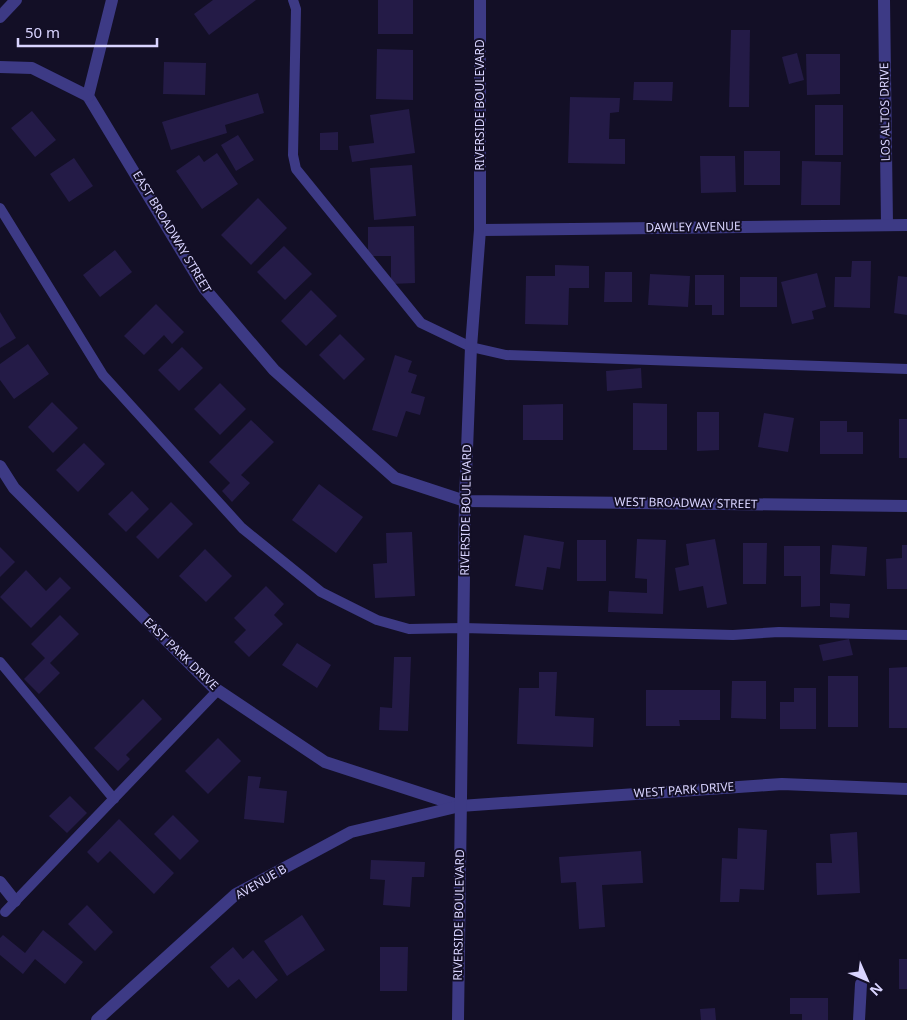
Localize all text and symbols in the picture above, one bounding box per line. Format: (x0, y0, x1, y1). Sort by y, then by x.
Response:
scale bar (18, 15, 156, 47)
text: 50 m (25, 22, 60, 42)
street label: RIVERSIDE BOULEVARD (471, 39, 488, 171)
street label: LOS ALTOS DRIVE (875, 63, 894, 161)
street label: EAST BROADWAY STREET (129, 167, 216, 296)
street label: DAWLEY AVENUE (645, 217, 741, 236)
street label: RIVERSIDE BOULEVARD (456, 444, 475, 576)
street label: WEST BROADWAY STREET (614, 493, 758, 512)
street label: EAST PARK DRIVE (140, 614, 222, 694)
street label: WEST PARK DRIVE (633, 778, 735, 801)
street label: RIVERSIDE BOULEVARD (449, 849, 468, 981)
street label: AVENUE B (232, 860, 290, 903)
north arrow (842, 955, 892, 1005)
text: N (866, 979, 887, 1000)

